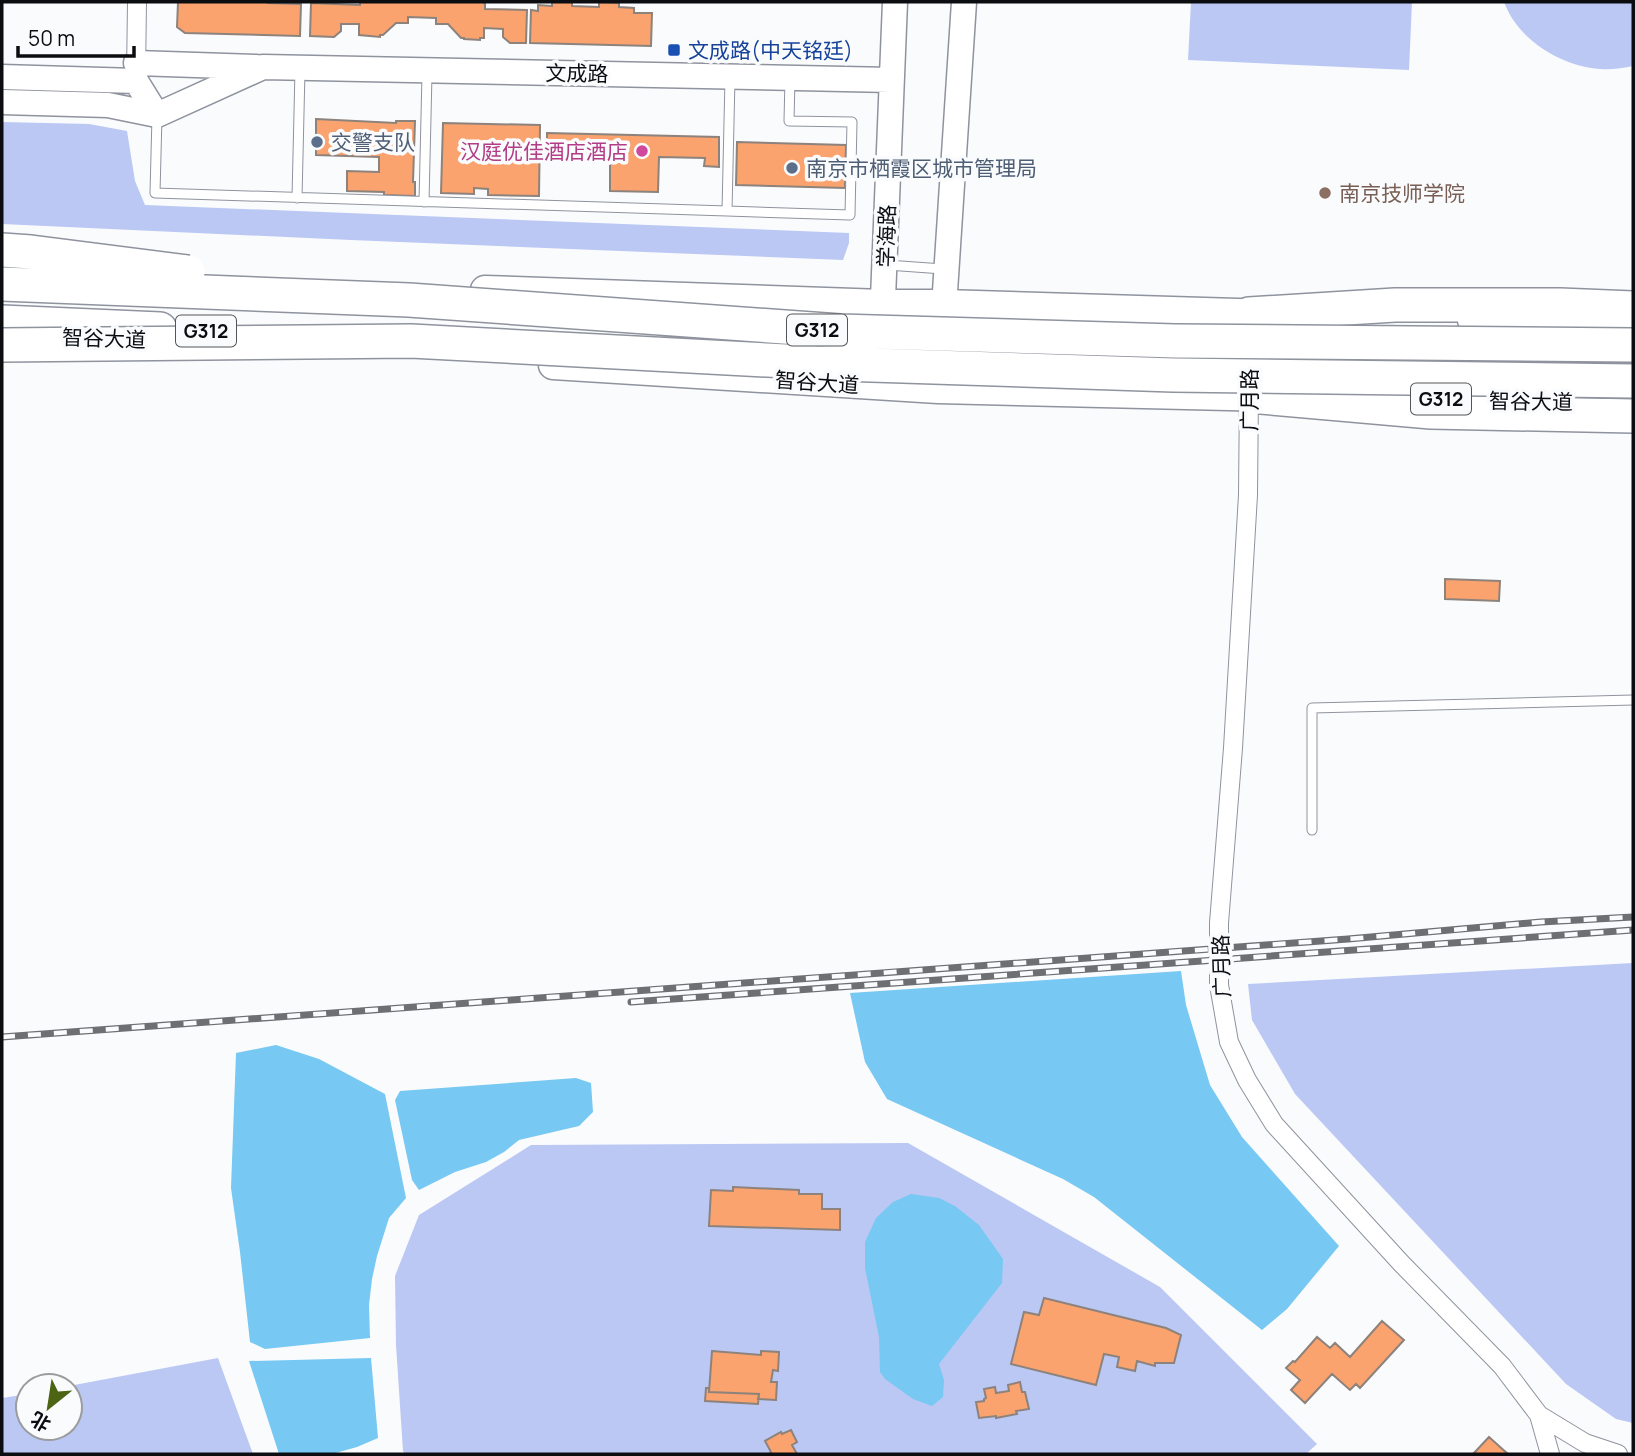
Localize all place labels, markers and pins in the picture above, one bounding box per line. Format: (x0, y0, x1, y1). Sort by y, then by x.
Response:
place label: 文成路(中天铭廷) (688, 36, 853, 64)
marker: 文成路(中天铭廷) (666, 42, 682, 58)
place label: 交警支队 (331, 128, 415, 156)
marker: 交警支队 (309, 134, 325, 150)
place label: 汉庭优佳酒店酒店 (460, 137, 628, 165)
marker: 汉庭优佳酒店酒店 (634, 143, 650, 159)
place label: 南京市栖霞区城市管理局 (806, 154, 1037, 182)
marker: 南京市栖霞区城市管理局 (784, 160, 800, 176)
place label: 南京技师学院 (1339, 179, 1465, 207)
marker: 南京技师学院 (1317, 185, 1333, 201)

